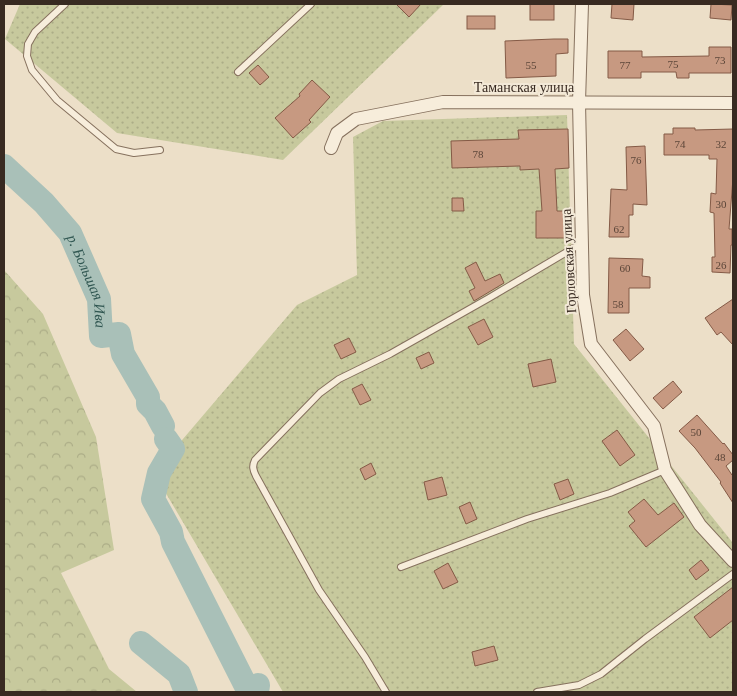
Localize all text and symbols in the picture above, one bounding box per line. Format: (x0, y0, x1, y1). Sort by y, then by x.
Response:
house number: 73 (715, 54, 726, 66)
house number: 75 (668, 58, 679, 70)
house number: 55 (526, 59, 537, 71)
house number: 77 (620, 59, 631, 71)
street label: Таманская улица (474, 80, 575, 95)
house number: 74 (675, 138, 686, 150)
house number: 32 (716, 138, 727, 150)
house number: 78 (473, 148, 484, 160)
house number: 76 (631, 154, 642, 166)
house number: 30 (716, 198, 727, 210)
street label: Горловская улица (559, 208, 579, 314)
house number: 62 (614, 223, 625, 235)
water label: р. Большая Ива (63, 231, 109, 328)
house number: 26 (716, 259, 727, 271)
house number: 60 (620, 262, 631, 274)
house number: 58 (613, 298, 624, 310)
house number: 50 (691, 426, 702, 438)
house number: 48 (715, 451, 726, 463)

